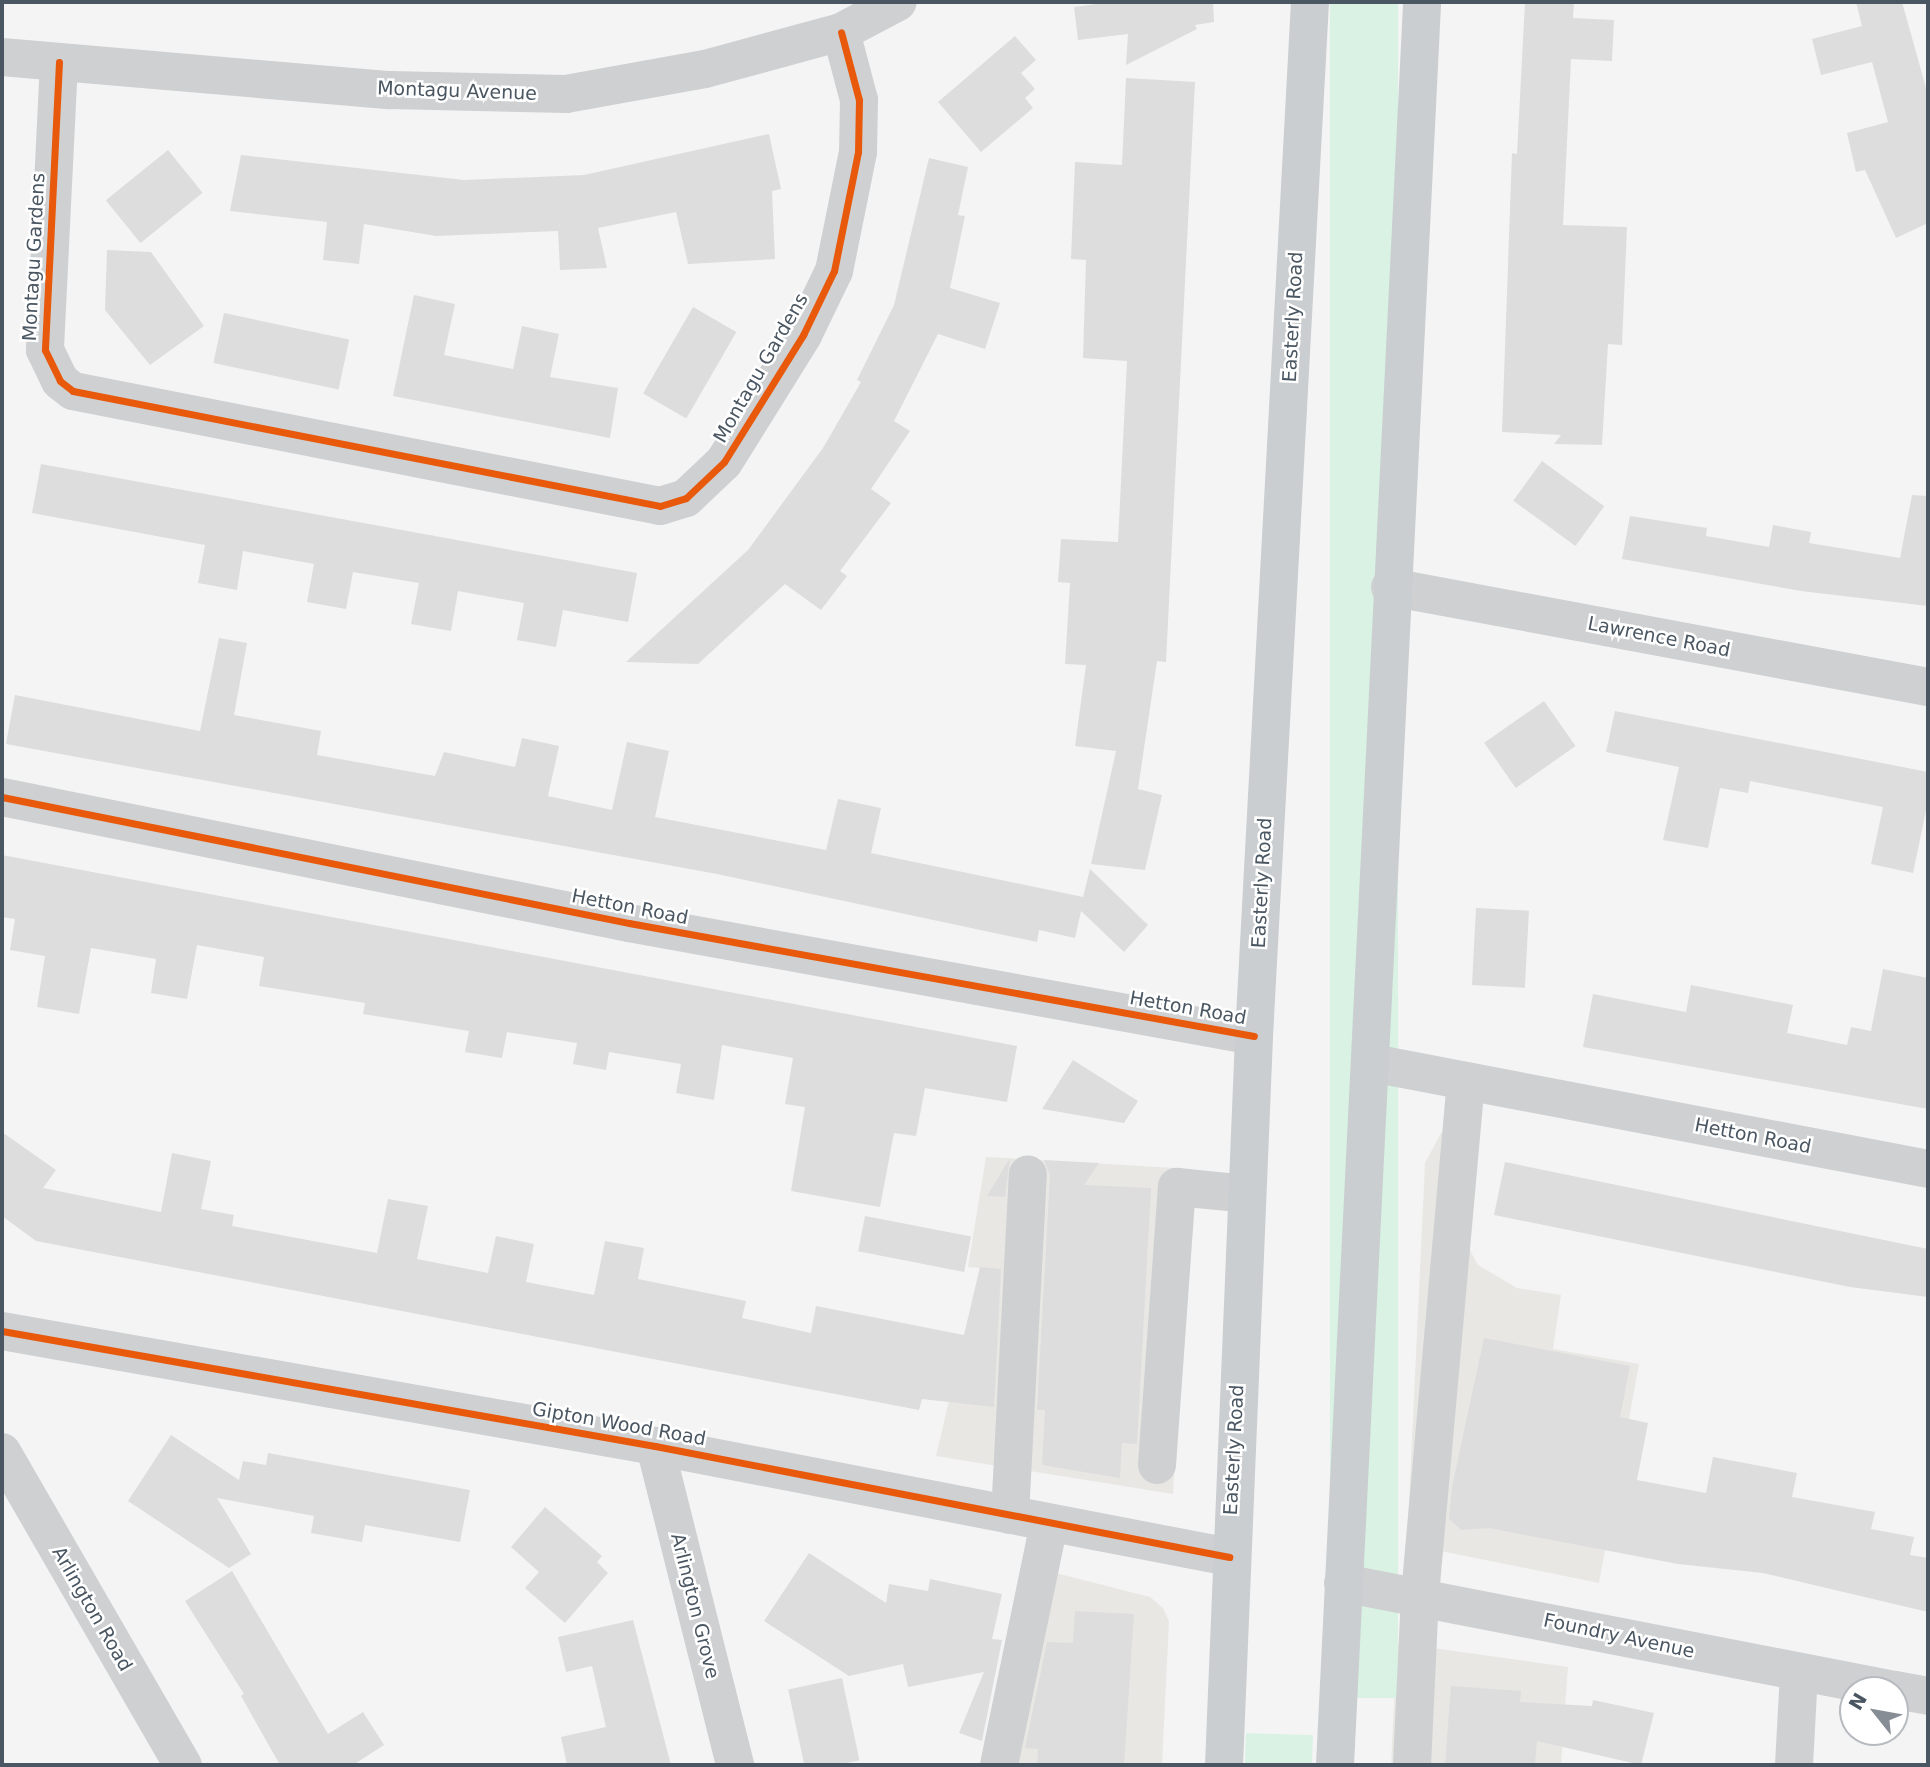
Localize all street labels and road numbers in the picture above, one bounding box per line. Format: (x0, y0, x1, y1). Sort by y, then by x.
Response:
street label: Montagu Avenue (377, 77, 537, 105)
street label: Montagu Gardens (18, 172, 50, 342)
street label: Easterly Road (1278, 251, 1308, 383)
street label: Montagu Gardens (709, 289, 813, 447)
street label: Lawrence Road (1586, 612, 1732, 662)
street label: Easterly Road (1247, 817, 1277, 949)
street label: Hetton Road (570, 885, 690, 929)
street label: Hetton Road (1128, 987, 1248, 1029)
street label: Hetton Road (1693, 1114, 1813, 1158)
street label: Easterly Road (1219, 1384, 1249, 1516)
street label: Gipton Wood Road (530, 1397, 708, 1451)
street label: Arlington Grove (666, 1531, 724, 1681)
street label: Arlington Road (47, 1543, 137, 1675)
street label: Foundry Avenue (1541, 1609, 1697, 1663)

